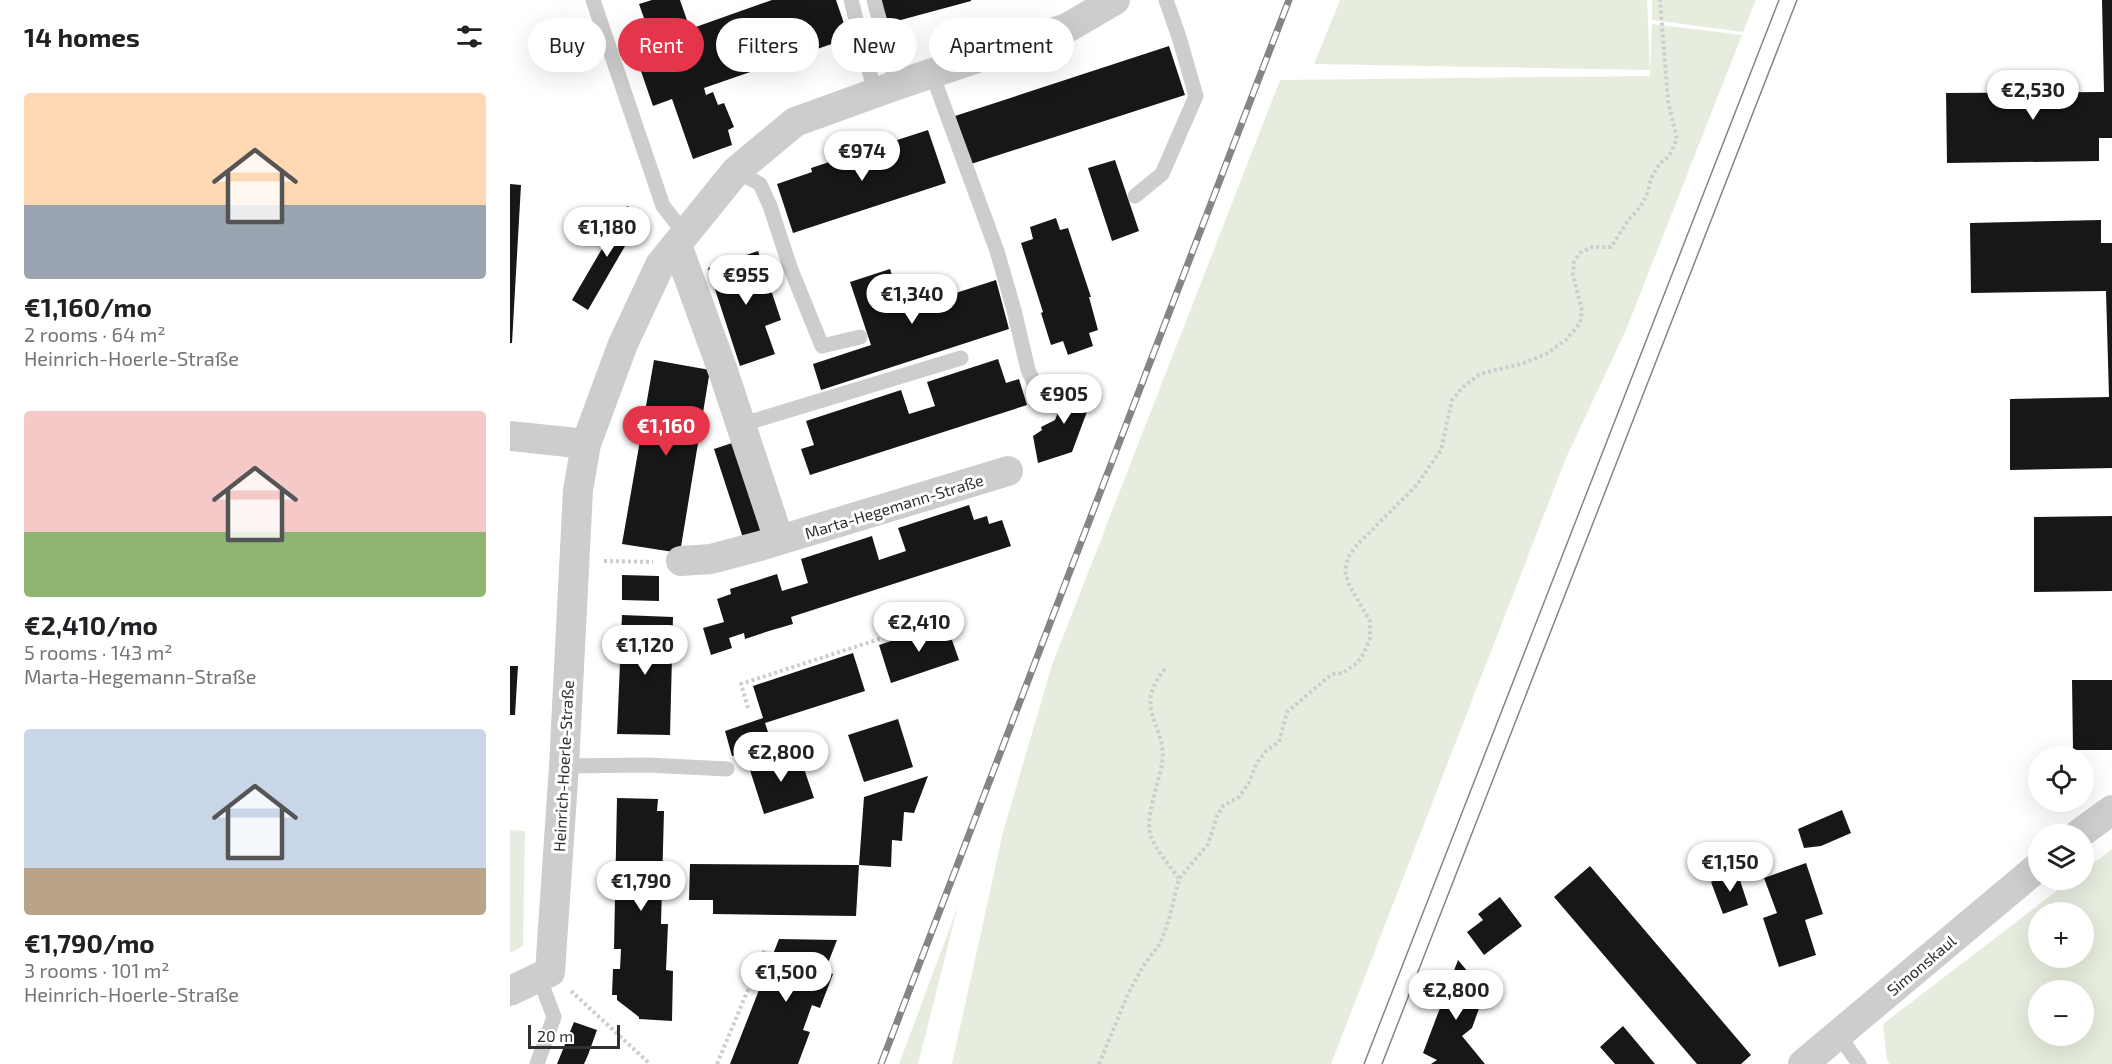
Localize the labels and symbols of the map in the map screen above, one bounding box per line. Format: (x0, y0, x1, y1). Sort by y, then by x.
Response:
pin: €2,530 (1984, 70, 2082, 121)
pin: €974 (826, 131, 898, 182)
pin: €1,180 (558, 207, 656, 258)
pin: €955 (710, 255, 782, 306)
pin: €1,340 (863, 274, 961, 325)
pin: €905 (1028, 374, 1100, 425)
pin: €1,160 (617, 406, 715, 457)
street label: Marta-Hegemann-Straße (802, 470, 986, 542)
pin: €2,410 (870, 602, 968, 653)
pin: €1,120 (596, 625, 694, 676)
street label: Heinrich-Hoerle-Straße (549, 680, 577, 852)
pin: €2,800 (732, 732, 830, 783)
pin: €1,150 (1681, 842, 1779, 893)
pin: €1,790 (592, 861, 690, 912)
street label: Simonskaul (1883, 930, 1960, 999)
pin: €1,500 (737, 952, 835, 1003)
pin: €2,800 (1407, 970, 1505, 1021)
scale bar (528, 1022, 620, 1050)

